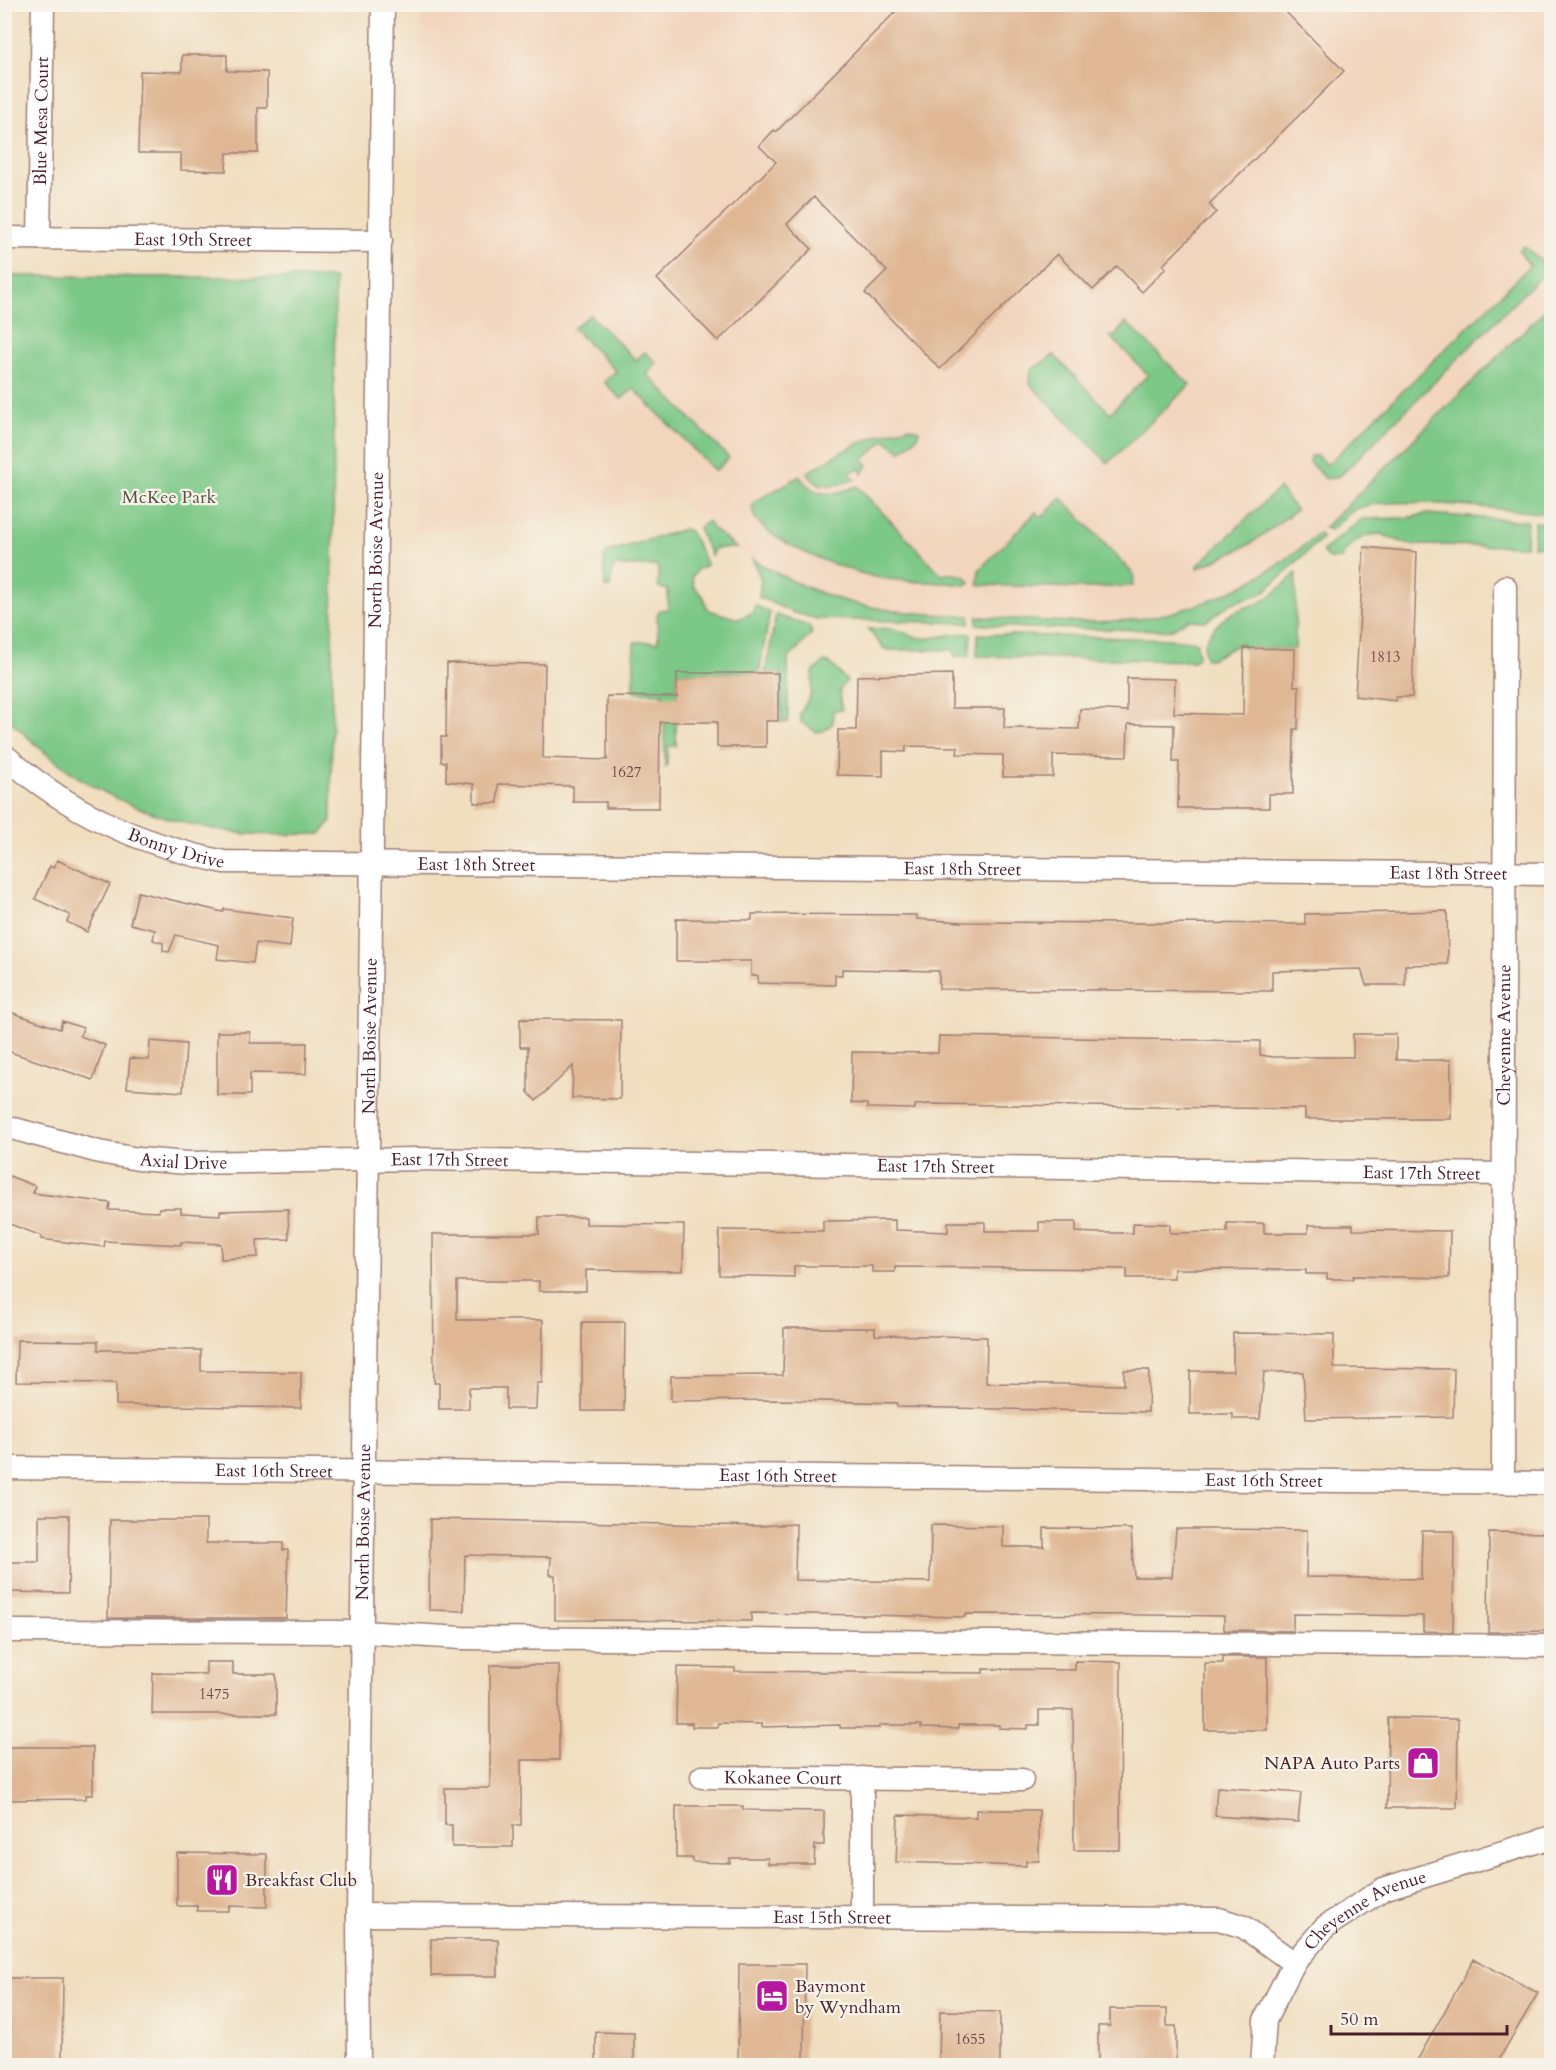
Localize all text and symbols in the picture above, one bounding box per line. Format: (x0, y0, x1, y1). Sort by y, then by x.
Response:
street label: Blue Mesa Court (27, 56, 55, 186)
street label: East 19th Street (134, 227, 252, 252)
street label: North Boise Avenue (362, 472, 389, 629)
park label: McKee Park (122, 485, 217, 510)
house number: 1813 (1370, 647, 1400, 667)
house number: 1627 (611, 762, 642, 782)
street label: Bonny Drive (124, 822, 227, 874)
street label: East 18th Street (417, 851, 536, 877)
street label: East 18th Street (903, 856, 1022, 882)
street label: East 18th Street (1389, 860, 1508, 886)
street label: North Boise Avenue (356, 958, 383, 1115)
street label: Cheyenne Avenue (1491, 964, 1517, 1106)
street label: East 17th Street (391, 1146, 509, 1173)
street label: Axial Drive (139, 1147, 228, 1176)
street label: East 17th Street (877, 1153, 995, 1179)
street label: East 17th Street (1363, 1160, 1481, 1186)
street label: North Boise Avenue (350, 1444, 377, 1600)
street label: East 16th Street (215, 1458, 333, 1484)
street label: East 16th Street (719, 1462, 837, 1489)
street label: East 16th Street (1205, 1467, 1323, 1493)
house number: 1475 (199, 1684, 229, 1704)
shop icon: NAPA Auto Parts (1405, 1745, 1441, 1781)
place label: NAPA Auto Parts (1264, 1751, 1400, 1776)
street label: Kokanee Court (724, 1765, 842, 1791)
restaurant icon: Breakfast Club (204, 1862, 240, 1898)
street label: Cheyenne Avenue (1298, 1864, 1430, 1956)
place label: Breakfast Club (245, 1868, 357, 1893)
street label: East 15th Street (773, 1904, 891, 1930)
place label: Baymont by Wyndham (795, 1974, 902, 2020)
hotel icon: Baymont by Wyndham (754, 1978, 790, 2014)
scale bar (1331, 1998, 1506, 2036)
text: 50 m (1340, 2007, 1379, 2032)
house number: 1655 (955, 2029, 985, 2049)

